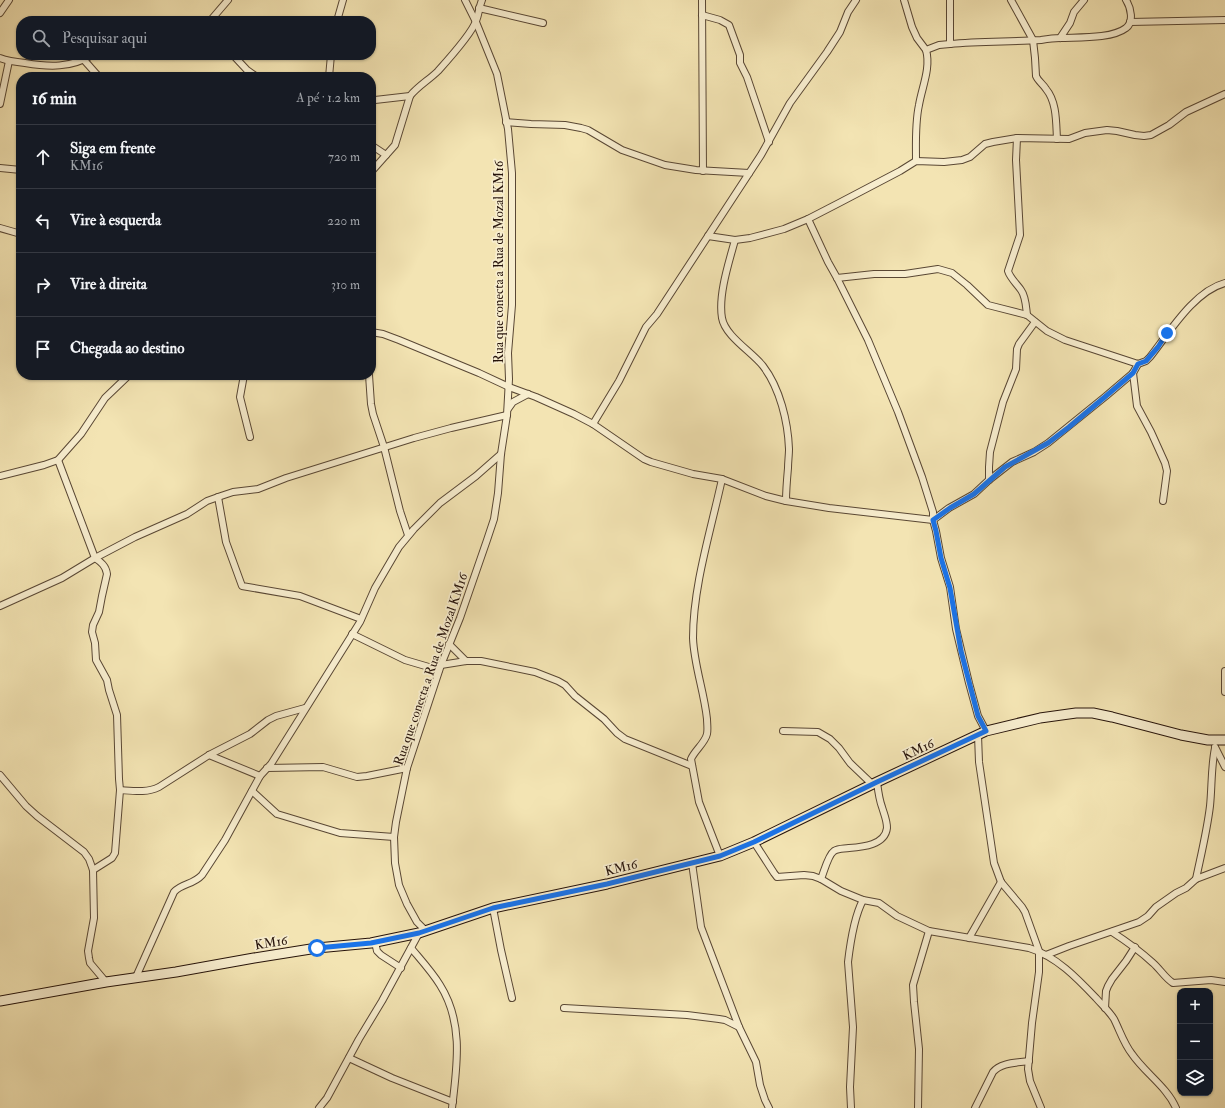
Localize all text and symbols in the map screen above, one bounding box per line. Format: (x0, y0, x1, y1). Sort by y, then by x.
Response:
search box (16, 16, 376, 60)
icon: search (30, 27, 52, 49)
text: Pesquisar aqui (62, 29, 147, 48)
text: 16 min (32, 88, 77, 109)
text: A pé · 1.2 km (296, 90, 360, 106)
text: Siga em frente (70, 139, 156, 158)
icon: ahead (32, 146, 54, 168)
text: 720 m (328, 149, 360, 165)
text: KM16 (70, 158, 103, 174)
street label: Rua que conecta a Rua de Mozal KM16 (491, 159, 507, 363)
icon: left (32, 210, 54, 232)
text: Vire à esquerda (70, 211, 161, 230)
text: 220 m (327, 213, 360, 229)
icon: right (32, 274, 54, 296)
text: Vire à direita (70, 275, 147, 294)
text: 310 m (331, 277, 360, 293)
route end (1158, 324, 1176, 342)
icon: arrive (32, 338, 54, 360)
text: Chegada ao destino (70, 339, 185, 358)
street label: Rua que conecta a Rua de Mozal KM16 (390, 570, 472, 768)
street label: KM16 (900, 735, 938, 764)
street label: KM16 (603, 856, 640, 880)
street label: KM16 (254, 932, 290, 953)
route start (308, 939, 326, 957)
map controls (1177, 988, 1213, 1096)
button: + (1177, 988, 1213, 1024)
button: − (1177, 1024, 1213, 1060)
button: layers (1177, 1060, 1213, 1096)

